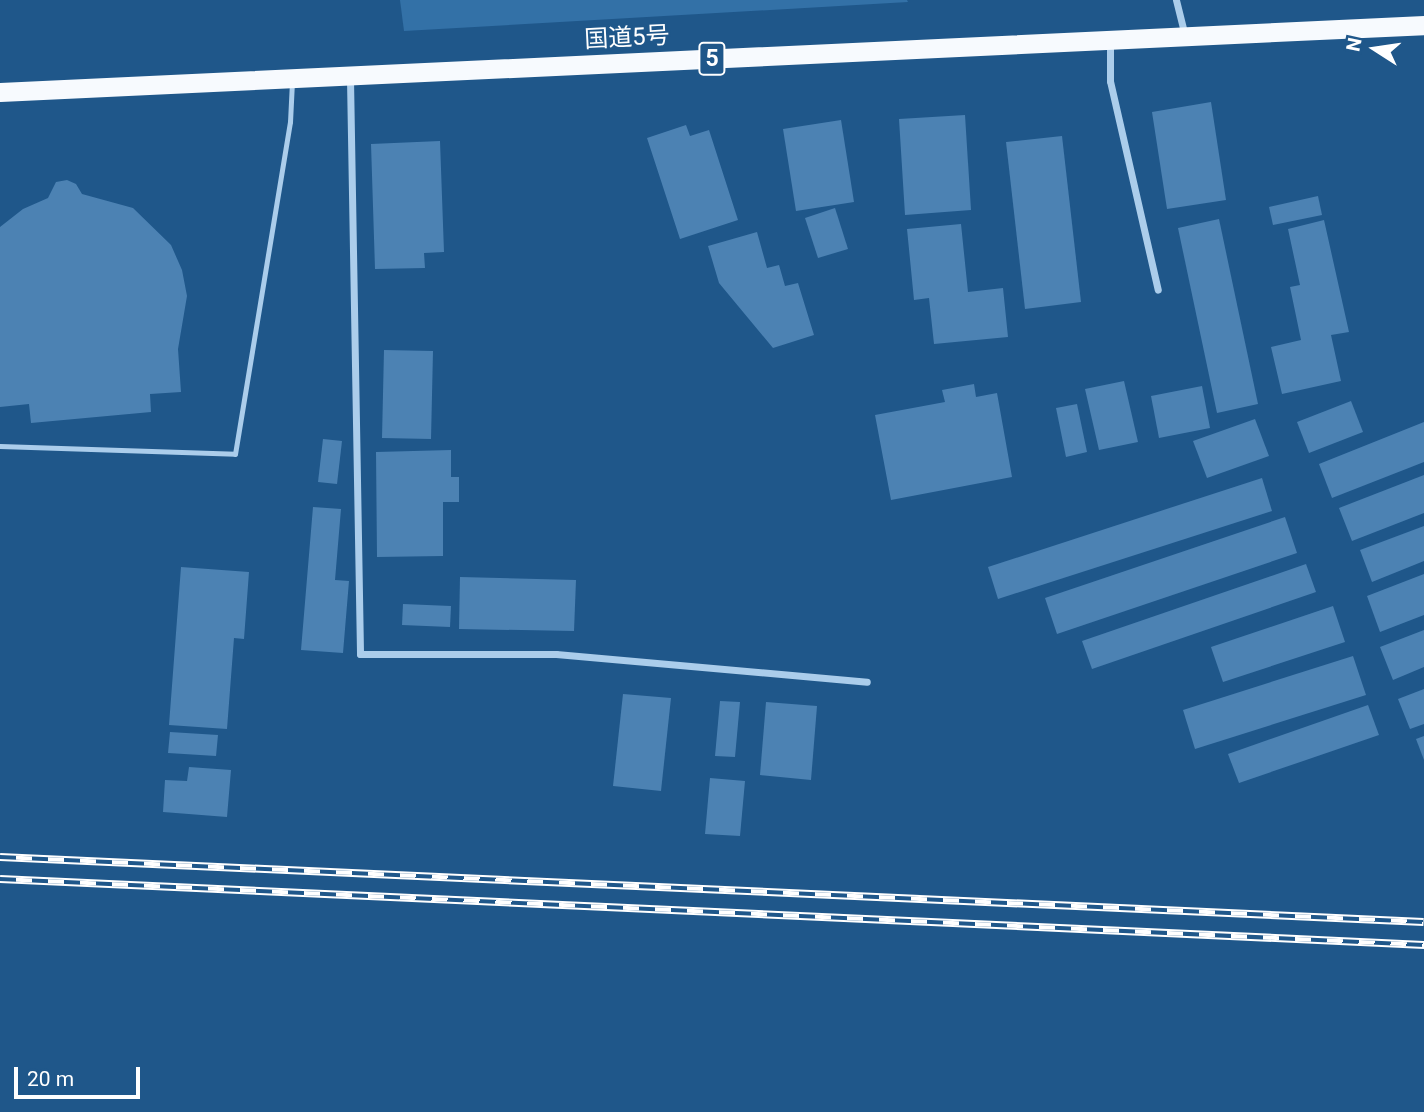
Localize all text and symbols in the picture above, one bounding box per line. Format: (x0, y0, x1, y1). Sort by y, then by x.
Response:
north arrow (1340, 14, 1410, 84)
street label: 国道5号 (584, 21, 670, 55)
text: N (1341, 36, 1367, 53)
road number: 5 (698, 40, 726, 78)
scale bar (18, 1052, 144, 1096)
text: 20 m (27, 1067, 74, 1091)

